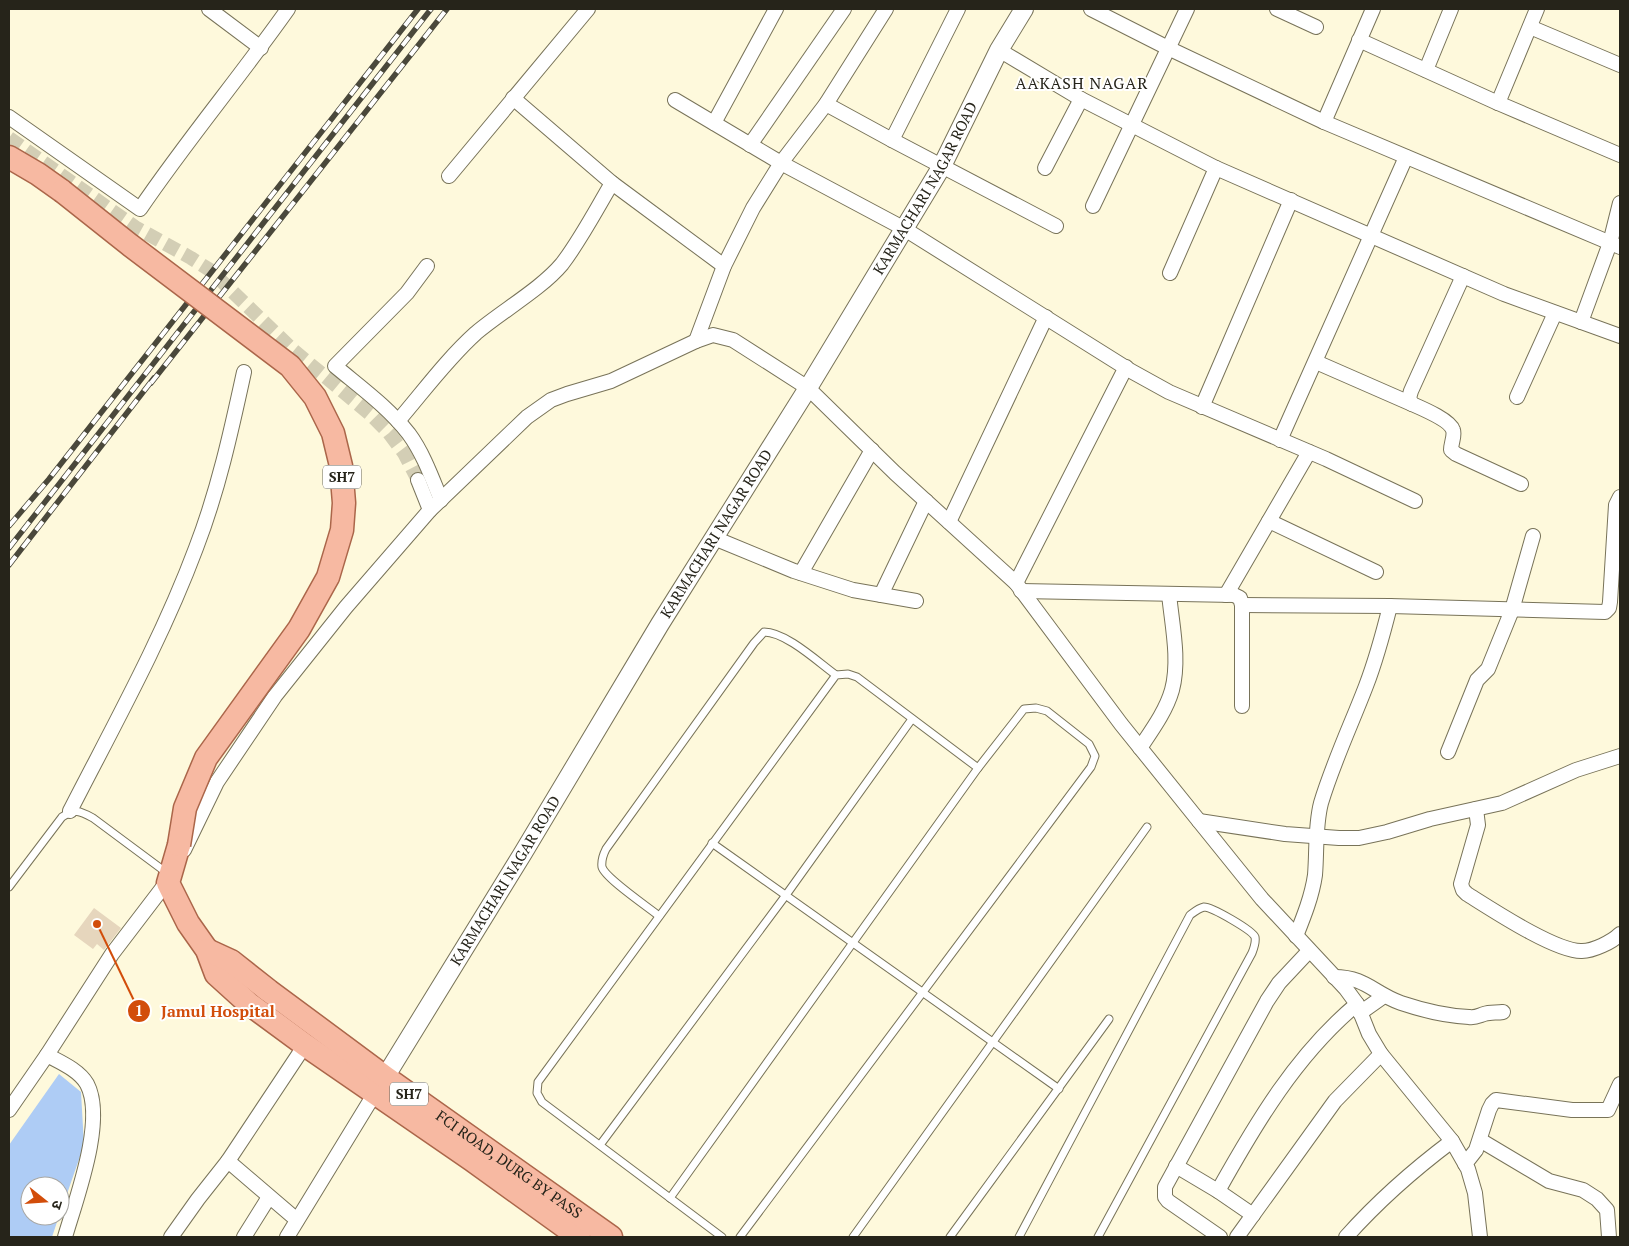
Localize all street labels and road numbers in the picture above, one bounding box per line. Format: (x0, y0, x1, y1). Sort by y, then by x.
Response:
street label: KARMACHARI NAGAR ROAD (868, 98, 981, 278)
street label: KARMACHARI NAGAR ROAD (655, 445, 776, 621)
road number: SH7 (323, 466, 361, 488)
street label: KARMACHARI NAGAR ROAD (445, 792, 564, 969)
road number: SH7 (390, 1082, 428, 1106)
street label: FCI ROAD, DURG BY PASS (432, 1105, 586, 1222)

